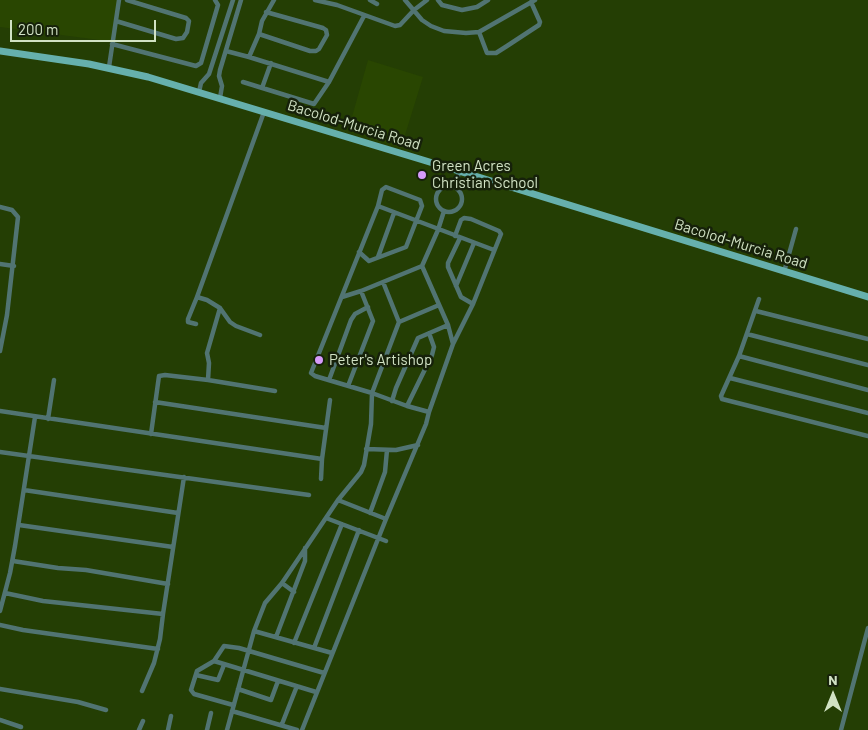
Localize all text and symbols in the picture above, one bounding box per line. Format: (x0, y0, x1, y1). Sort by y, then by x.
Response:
scale bar (12, 10, 159, 42)
text: 200 m (18, 20, 58, 38)
street label: Bacolod-Murcia Road (285, 96, 423, 154)
place label: Green Acres Christian School (432, 157, 538, 192)
marker: Green Acres Christian School (416, 169, 428, 181)
street label: Bacolod-Murcia Road (672, 215, 810, 273)
place label: Peter's Artishop (329, 351, 432, 369)
marker: Peter's Artishop (313, 354, 325, 366)
north arrow (808, 670, 858, 720)
text: N (828, 671, 838, 688)

